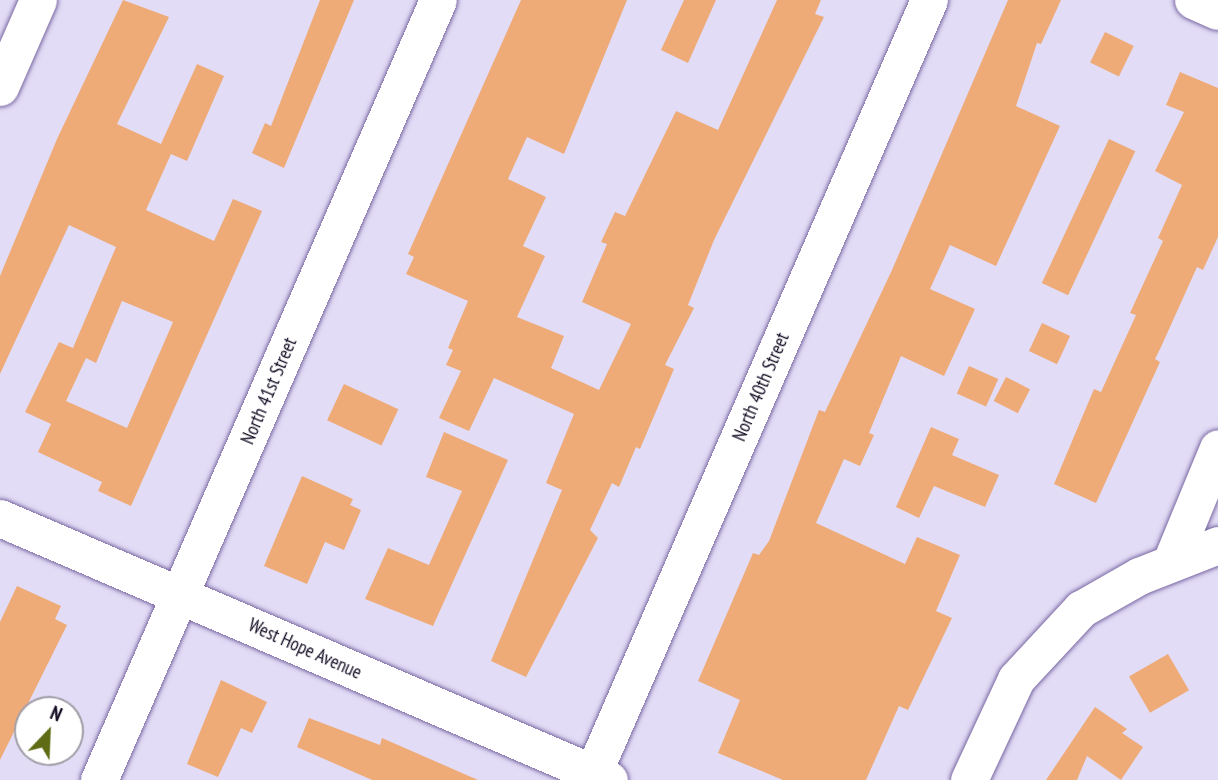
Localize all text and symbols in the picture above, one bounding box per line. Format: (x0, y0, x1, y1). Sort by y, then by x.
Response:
street label: North 40th Street (728, 329, 794, 445)
street label: North 41st Street (236, 334, 302, 448)
street label: West Hope Avenue (245, 614, 365, 684)
north arrow (14, 696, 84, 766)
text: N (47, 700, 66, 727)

